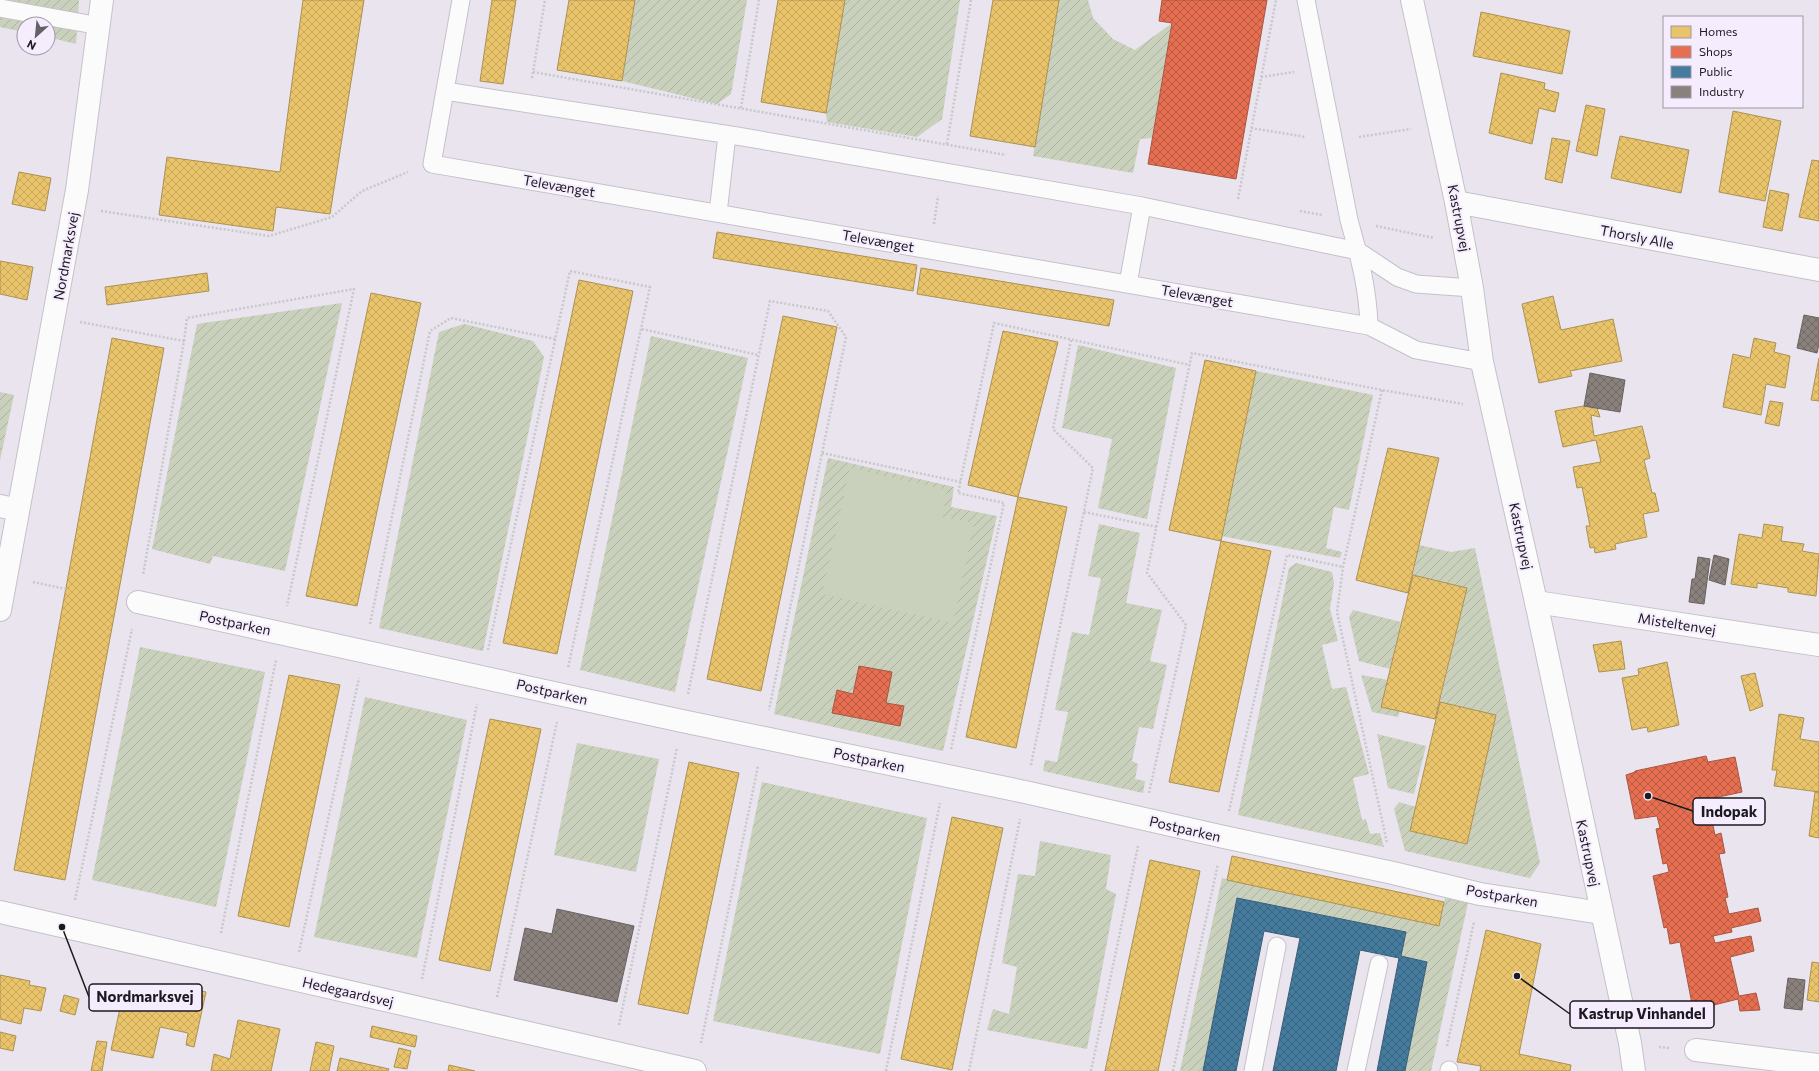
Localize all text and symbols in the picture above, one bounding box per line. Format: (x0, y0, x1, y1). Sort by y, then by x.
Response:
north arrow (16, 16, 56, 56)
legend (1663, 16, 1803, 108)
text: Homes (1699, 24, 1737, 38)
text: N (25, 38, 38, 53)
text: Shops (1699, 44, 1733, 58)
text: Public (1699, 64, 1732, 78)
text: Industry (1699, 84, 1744, 98)
street label: Televænget (522, 171, 597, 200)
street label: Kastrupvej (1445, 183, 1474, 253)
street label: Nordmarksvej (49, 211, 82, 301)
street label: Thorsly Alle (1599, 221, 1675, 252)
street label: Televænget (841, 226, 916, 255)
street label: Televænget (1160, 281, 1235, 310)
street label: Kastrupvej (1506, 501, 1537, 571)
street label: Postparken (198, 607, 272, 638)
street label: Misteltenvej (1637, 609, 1717, 638)
street label: Postparken (515, 675, 589, 708)
street label: Postparken (832, 744, 906, 775)
callout: Indopak (1693, 798, 1765, 825)
text: Indopak (1701, 802, 1758, 820)
street label: Postparken (1148, 812, 1222, 845)
street label: Kastrupvej (1573, 818, 1604, 888)
street label: Postparken (1465, 881, 1539, 910)
street label: Hedegaardsvej (301, 973, 395, 1010)
callout: Nordmarksvej (89, 984, 202, 1011)
text: Nordmarksvej (96, 987, 194, 1005)
callout: Kastrup Vinhandel (1570, 1001, 1714, 1028)
text: Kastrup Vinhandel (1578, 1004, 1706, 1022)

